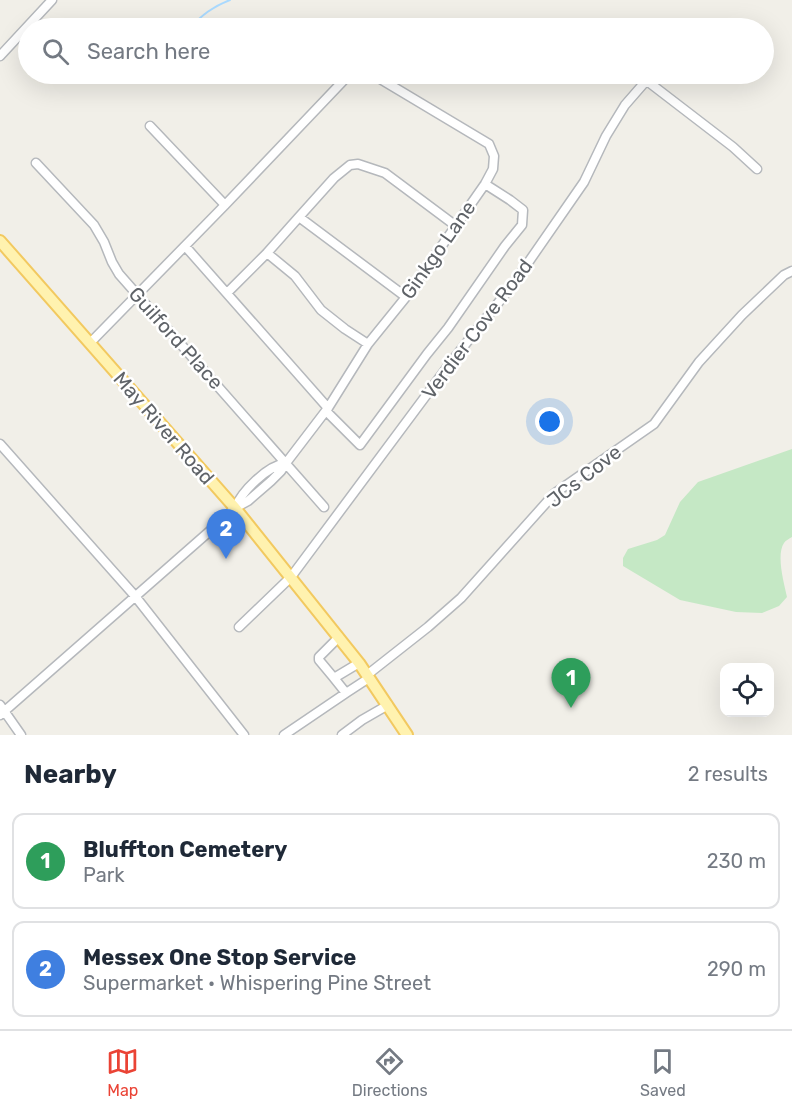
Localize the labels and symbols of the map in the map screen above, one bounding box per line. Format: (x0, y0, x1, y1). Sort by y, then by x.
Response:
street label: Ginkgo Lane (395, 196, 481, 304)
street label: Verdier Cove Road (416, 254, 538, 404)
street label: Guilford Place (124, 282, 228, 394)
street label: May River Road (109, 367, 219, 489)
your location (535, 407, 564, 436)
street label: JCs Cove (542, 440, 626, 512)
pin: 2 (206, 510, 246, 559)
pin: 1 (552, 658, 590, 708)

